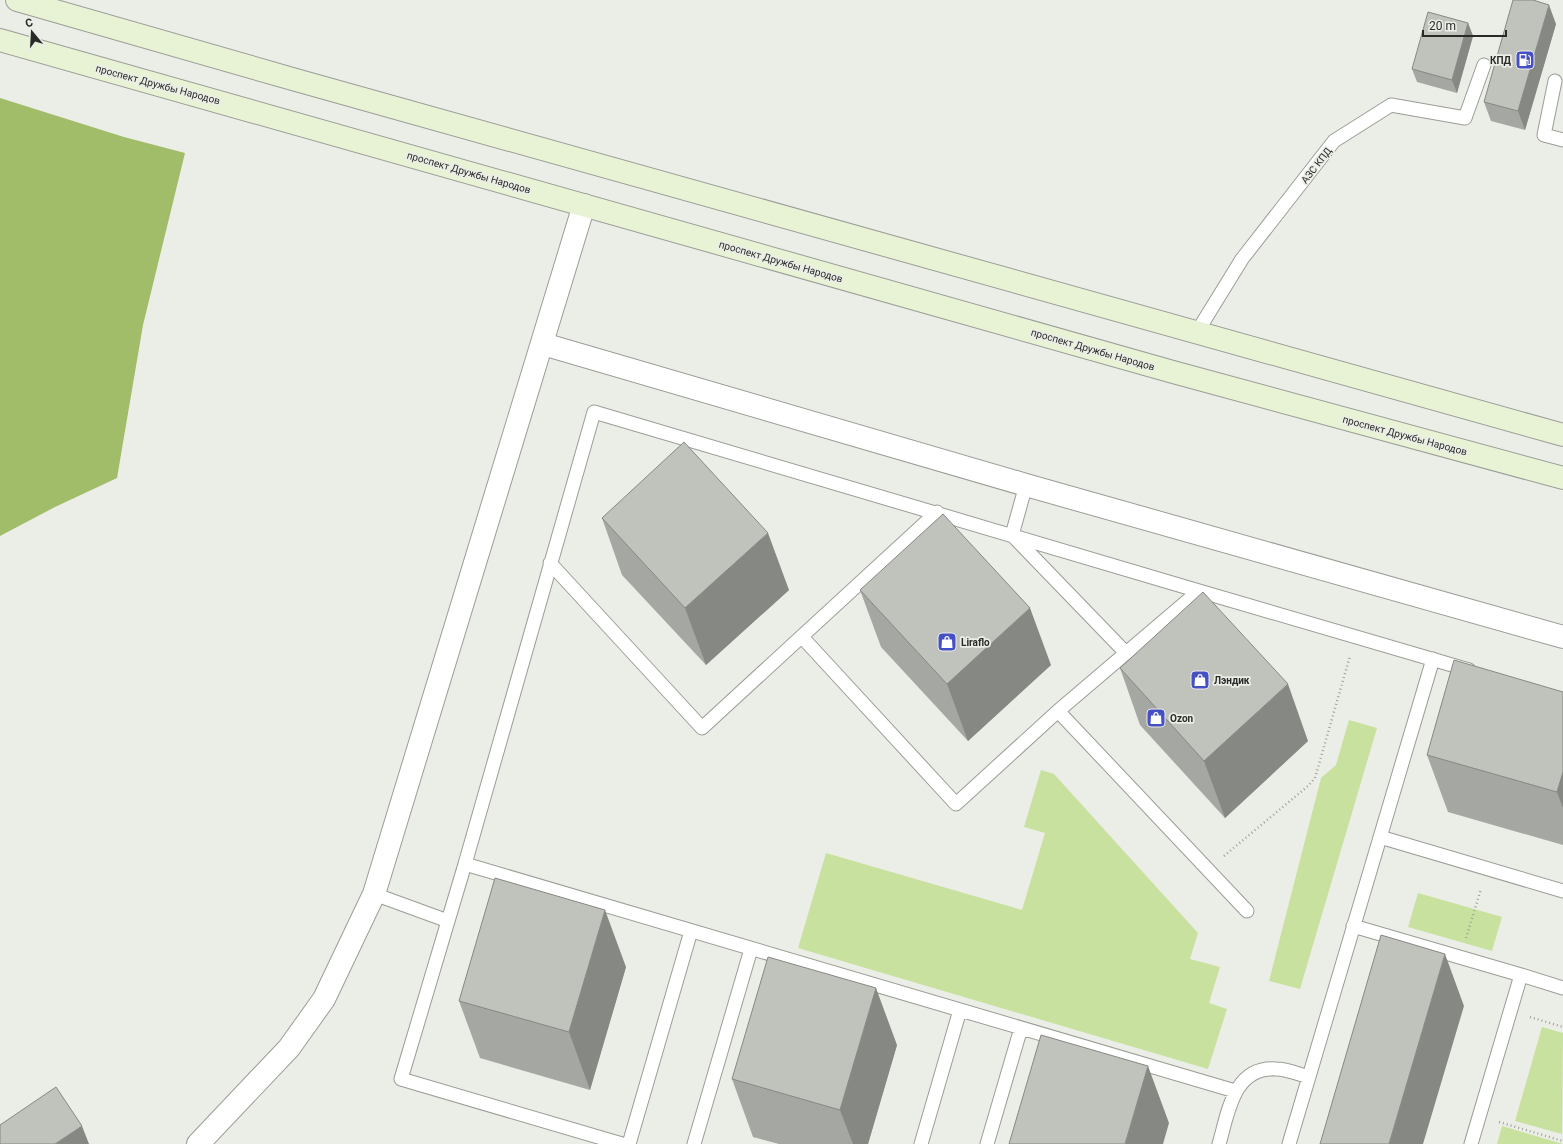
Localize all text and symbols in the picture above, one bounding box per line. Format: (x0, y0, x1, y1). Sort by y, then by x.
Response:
north arrow (12, 12, 52, 52)
scale bar (1423, 12, 1506, 38)
text: С (24, 16, 34, 30)
text: 20 m (1429, 19, 1456, 33)
fuel station icon: КПД (1514, 49, 1536, 71)
place label: КПД (1490, 55, 1512, 66)
street label: проспект Дружбы Народов (94, 63, 222, 106)
street label: АЗС КПД (1299, 145, 1334, 185)
street label: проспект Дружбы Народов (406, 150, 532, 196)
street label: проспект Дружбы Народов (718, 239, 844, 285)
street label: проспект Дружбы Народов (1030, 327, 1156, 373)
street label: проспект Дружбы Народов (1341, 414, 1469, 457)
shop icon: Liraflo (936, 631, 958, 653)
place label: Liraflo (961, 637, 990, 648)
shop icon: Лэндик (1189, 669, 1211, 691)
place label: Лэндик (1214, 675, 1250, 686)
shop icon: Ozon (1145, 707, 1167, 729)
place label: Ozon (1170, 713, 1194, 724)

